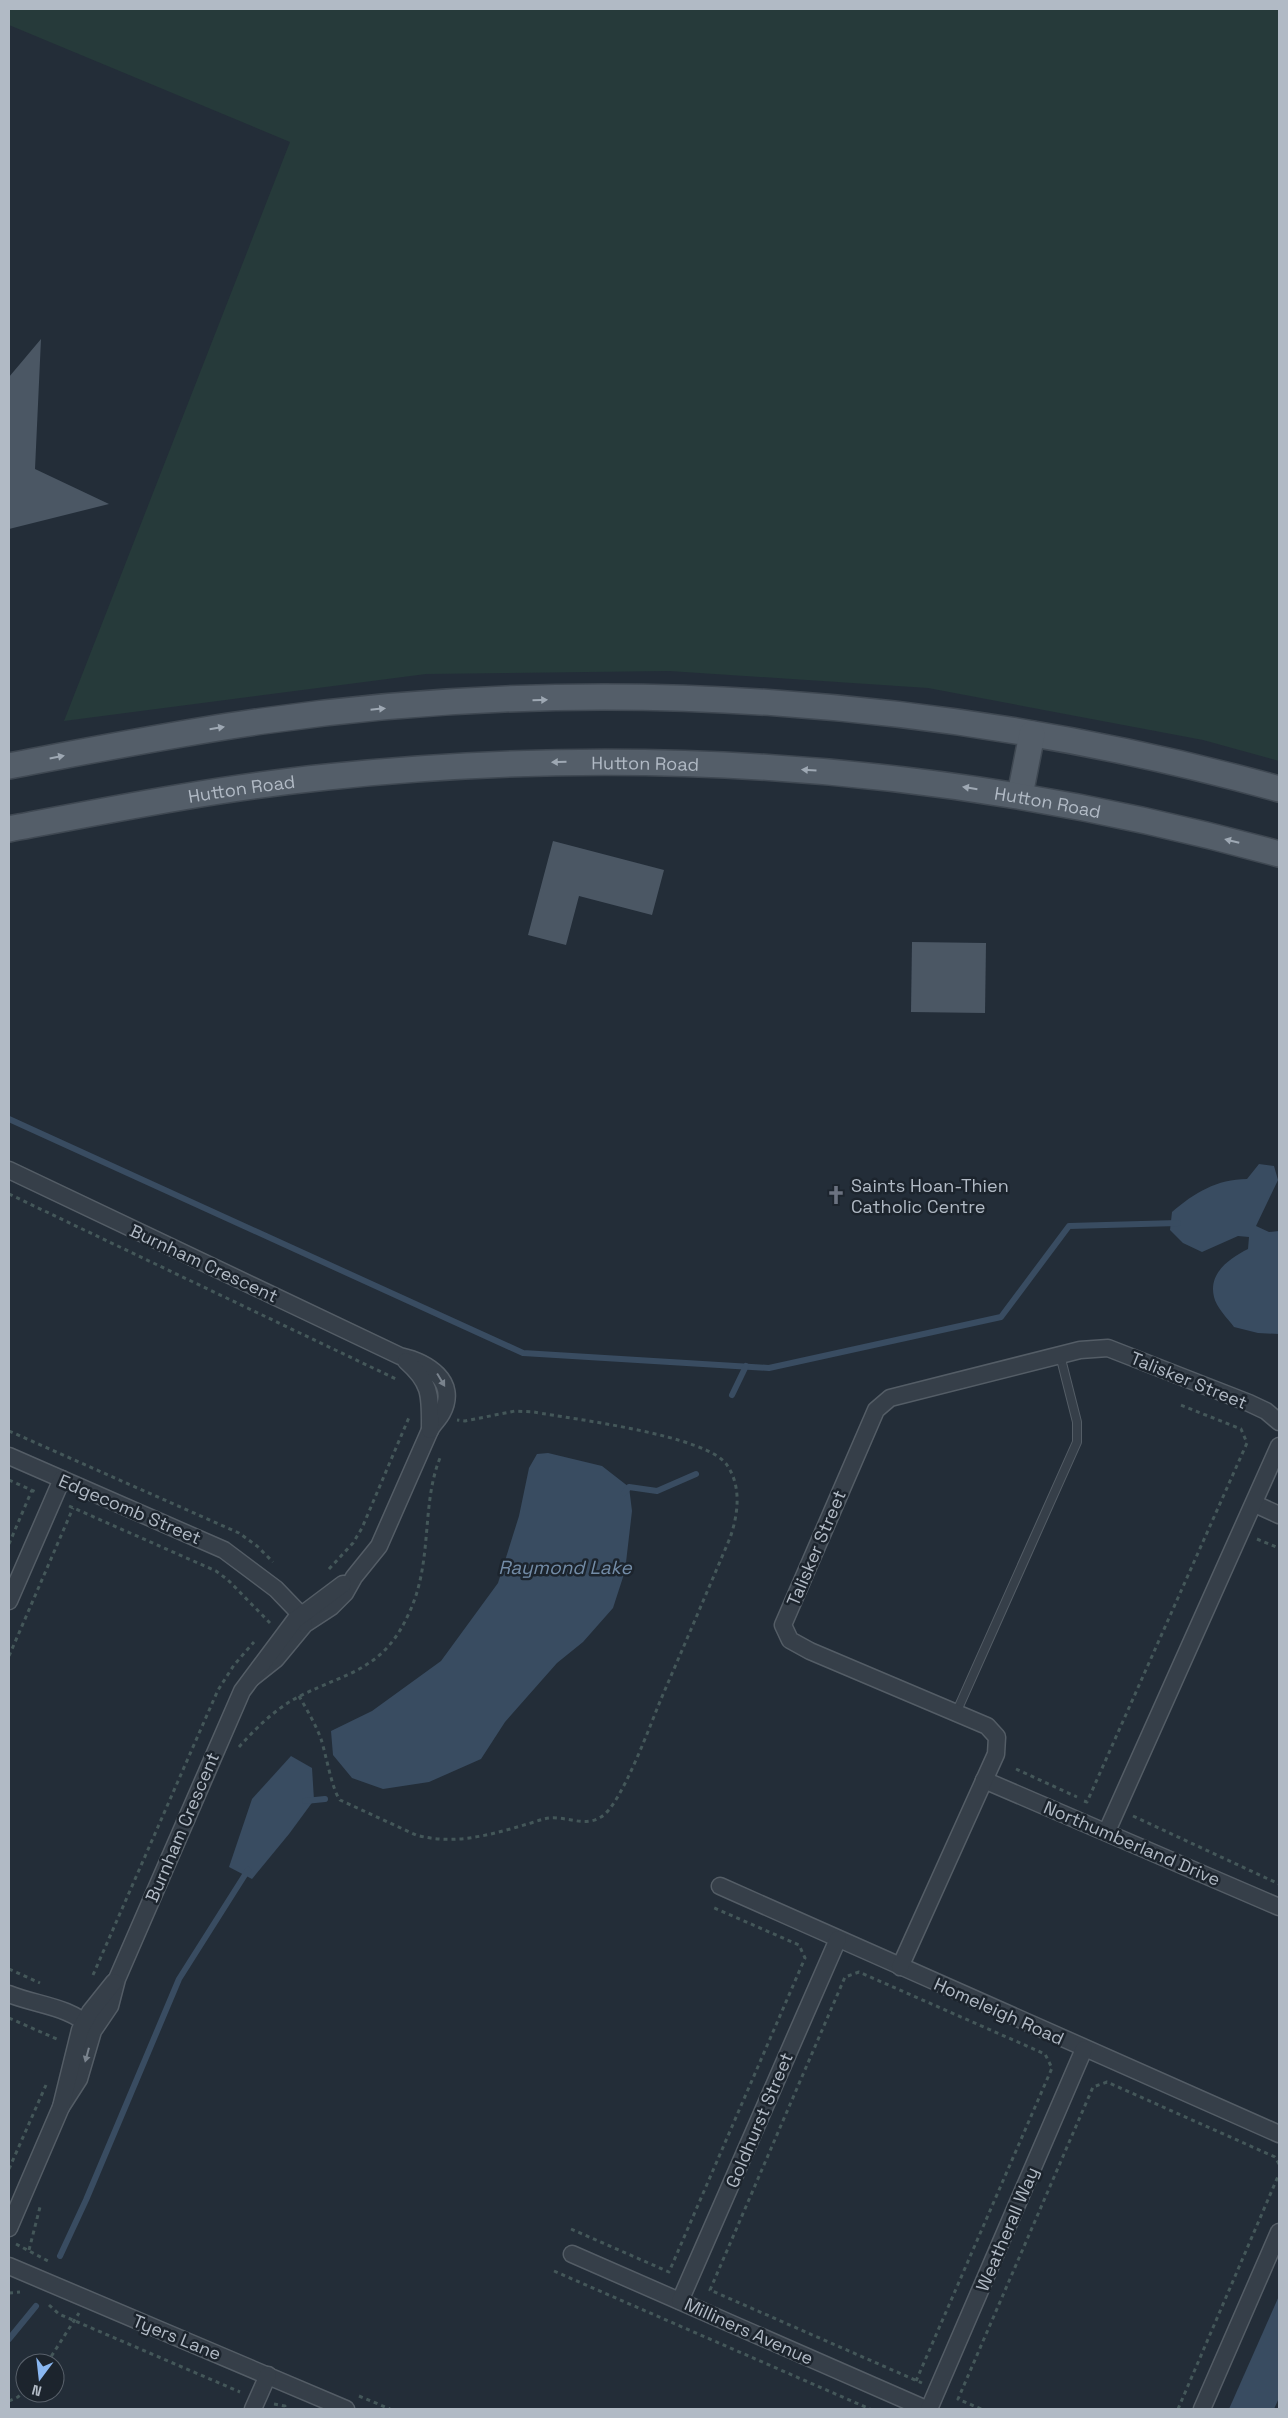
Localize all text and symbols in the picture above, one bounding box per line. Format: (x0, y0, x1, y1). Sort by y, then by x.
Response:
one-way arrow (532, 695, 548, 703)
one-way arrow (370, 705, 386, 713)
one-way arrow (209, 724, 225, 732)
street label: Hutton Road (591, 751, 699, 775)
one-way arrow (49, 753, 64, 761)
one-way arrow (551, 758, 567, 766)
one-way arrow (801, 765, 817, 773)
street label: Hutton Road (186, 769, 296, 807)
street label: Hutton Road (993, 781, 1103, 823)
one-way arrow (962, 784, 978, 792)
one-way arrow (1225, 837, 1240, 845)
place label: Saints Hoan-Thien Catholic Centre (851, 1174, 1009, 1218)
church icon: Saints Hoan-Thien Catholic Centre (825, 1184, 847, 1206)
street label: Burnham Crescent (126, 1219, 282, 1307)
street label: Talisker Street (1127, 1346, 1251, 1414)
one-way arrow (436, 1373, 445, 1386)
street label: Edgecomb Street (55, 1469, 205, 1549)
street label: Talisker Street (781, 1486, 851, 1610)
water label: Raymond Lake (498, 1555, 632, 1580)
street label: Burnham Crescent (140, 1748, 224, 1906)
street label: Northumberland Drive (1040, 1795, 1224, 1891)
street label: Homeleigh Road (930, 1972, 1068, 2050)
one-way arrow (82, 2048, 90, 2063)
street label: Goldhurst Street (720, 2049, 798, 2191)
street label: Weatherall Way (970, 2163, 1044, 2295)
street label: Milliners Avenue (681, 2292, 817, 2370)
street label: Tyers Lane (129, 2309, 225, 2365)
north arrow (15, 2353, 65, 2403)
text: N (30, 2381, 44, 2400)

